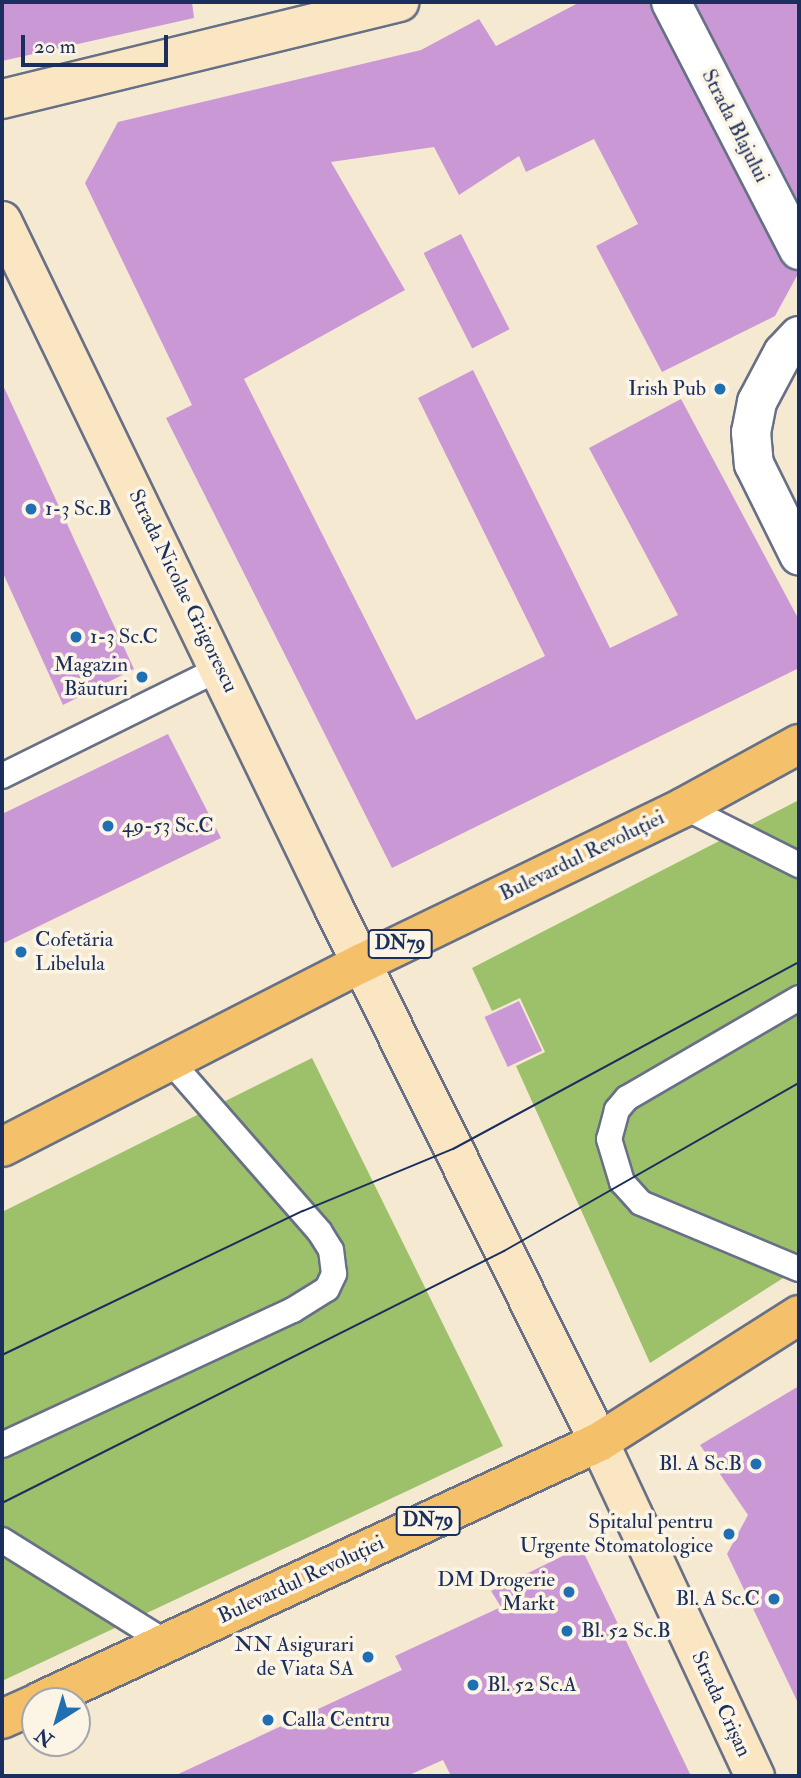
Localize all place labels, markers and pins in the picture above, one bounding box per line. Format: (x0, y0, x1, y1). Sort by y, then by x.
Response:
place label: Irish Pub (628, 376, 706, 402)
marker: Irish Pub (712, 381, 728, 397)
place label: 1-3 Sc.B (45, 496, 112, 522)
marker: 1-3 Sc.B (23, 501, 39, 517)
place label: 1-3 Sc.C (90, 624, 158, 650)
marker: 1-3 Sc.C (68, 629, 84, 645)
place label: Magazin Băuturi (54, 652, 128, 702)
marker: Magazin Băuturi (134, 669, 150, 685)
place label: 49-53 Sc.C (122, 813, 214, 839)
marker: 49-53 Sc.C (100, 818, 116, 834)
place label: Cofetăria Libelula (35, 927, 113, 977)
marker: Cofetăria Libelula (13, 944, 29, 960)
place label: Bl. A Sc.B (659, 1451, 742, 1477)
marker: Bl. A Sc.B (748, 1456, 764, 1472)
place label: Spitalul pentru Urgente Stomatologice (520, 1509, 713, 1559)
marker: Spitalul pentru Urgente Stomatologice (719, 1524, 739, 1544)
place label: DM Drogerie Markt (437, 1567, 555, 1617)
marker: DM Drogerie Markt (561, 1584, 577, 1600)
place label: Bl. A Sc.C (676, 1586, 760, 1612)
marker: Bl. A Sc.C (766, 1591, 782, 1607)
place label: Bl. 52 Sc.B (581, 1618, 671, 1644)
marker: Bl. 52 Sc.B (559, 1623, 575, 1639)
place label: NN Asigurari de Viata SA (235, 1632, 354, 1682)
marker: NN Asigurari de Viata SA (360, 1649, 376, 1665)
place label: Bl. 52 Sc.A (487, 1672, 577, 1698)
marker: Bl. 52 Sc.A (465, 1677, 481, 1693)
place label: Calla Centru (282, 1707, 390, 1733)
marker: Calla Centru (260, 1712, 276, 1728)

